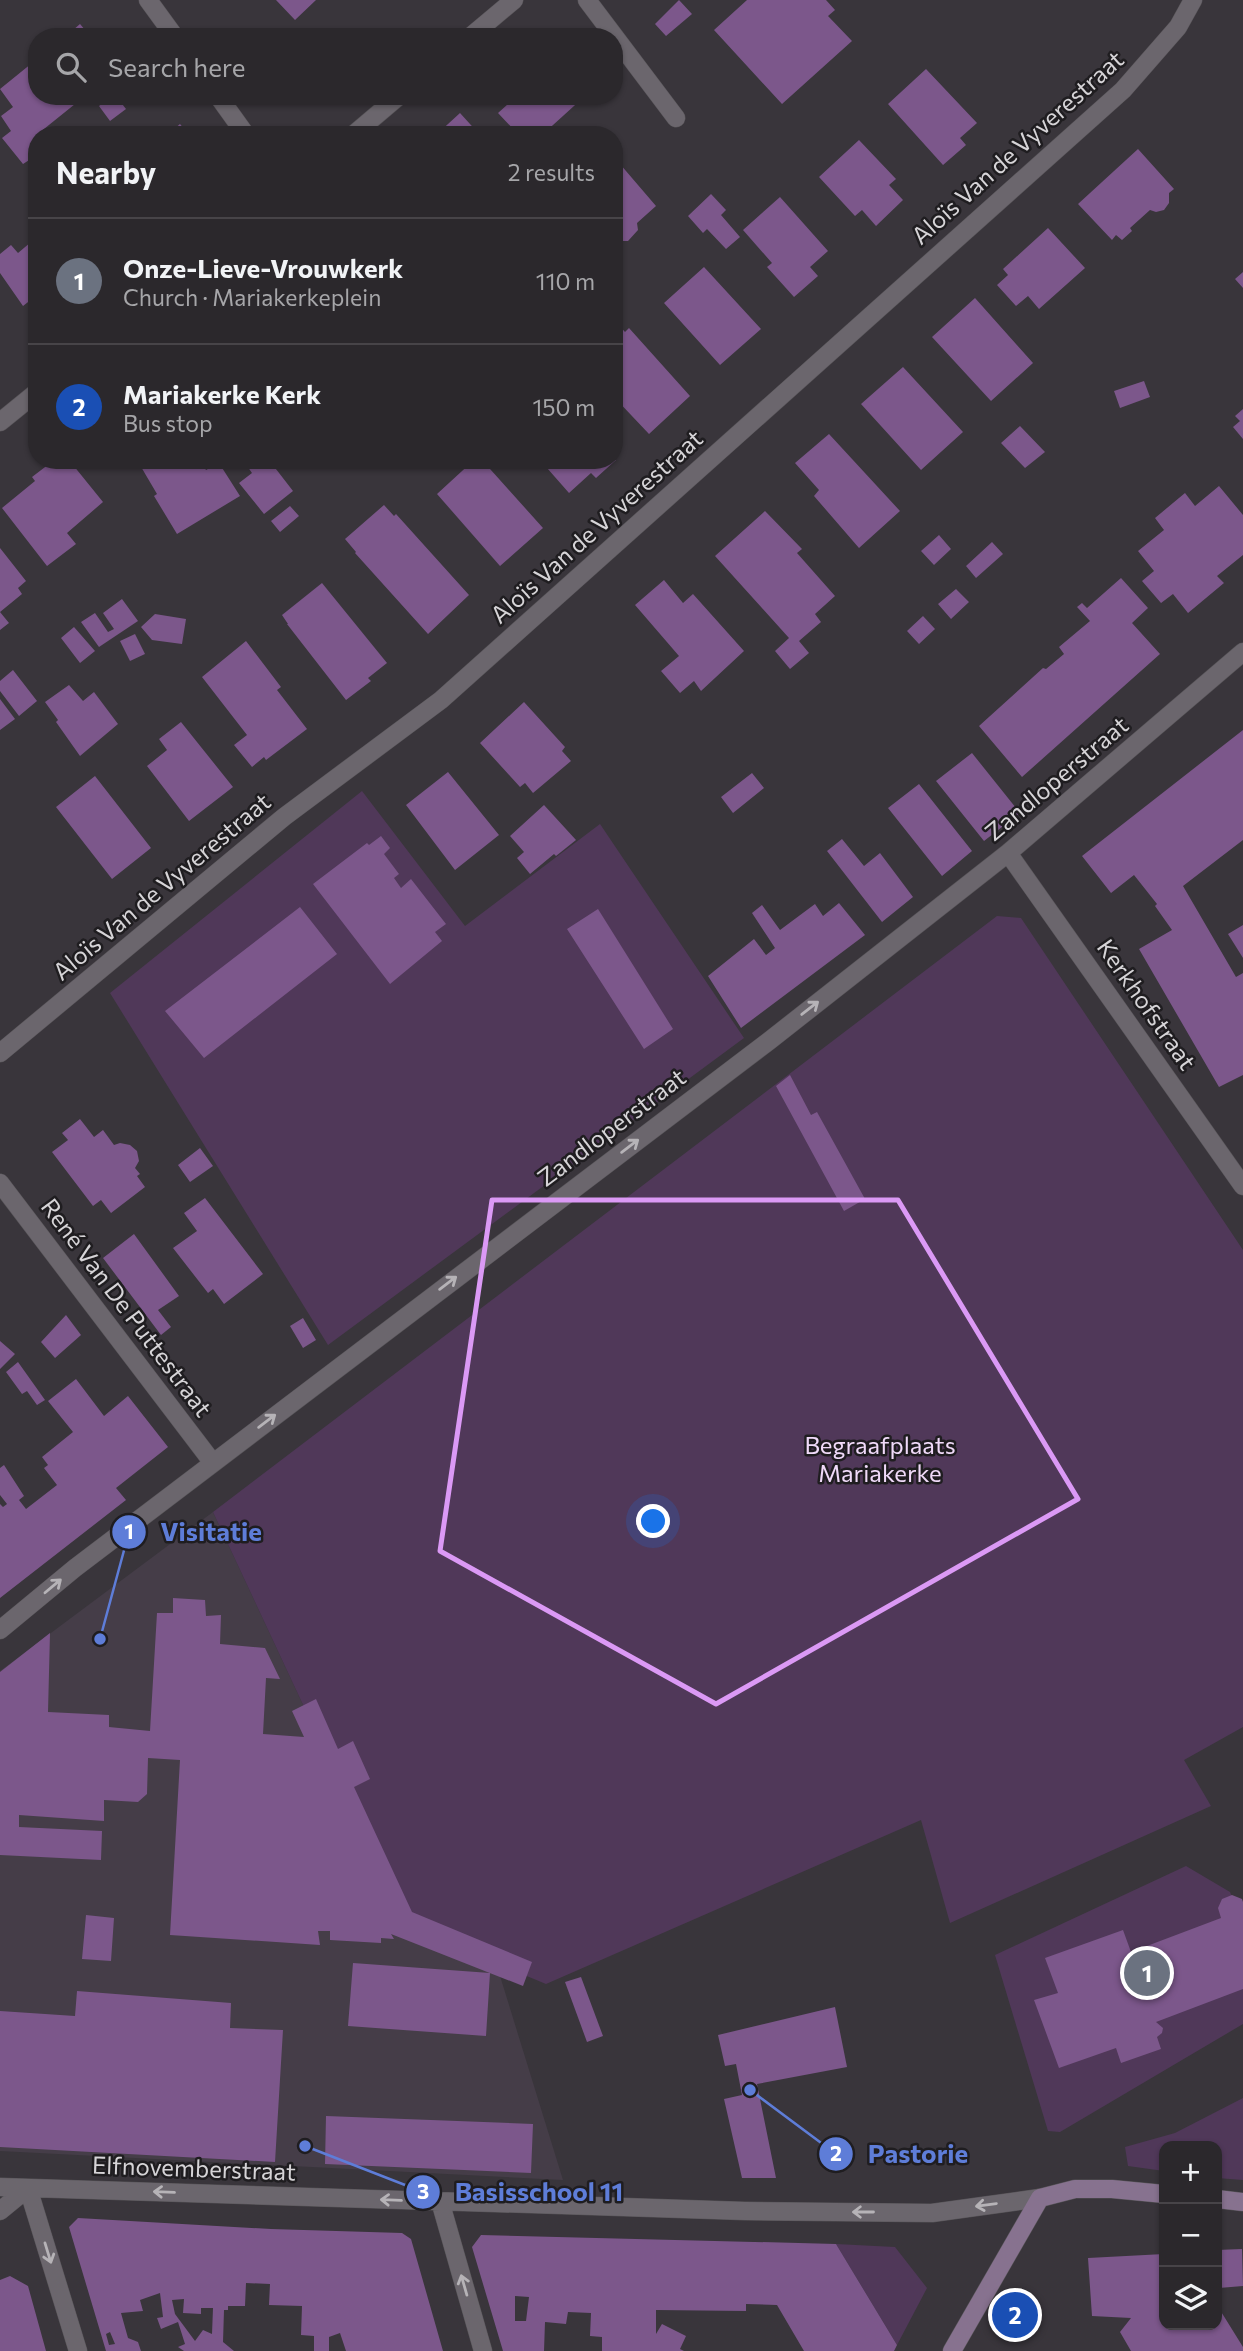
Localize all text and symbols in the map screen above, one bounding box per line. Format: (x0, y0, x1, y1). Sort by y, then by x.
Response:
search box (28, 28, 623, 105)
street label: Aloïs Van de Vyverestraat (905, 44, 1129, 250)
icon: search (52, 48, 90, 86)
text: Search here (108, 51, 246, 82)
text: Nearby (56, 153, 156, 190)
text: 2 results (508, 158, 595, 186)
text: Onze-Lieve-Vrouwkerk (123, 252, 403, 283)
text: 1 (74, 267, 84, 295)
text: 110 m (536, 267, 595, 295)
text: Church · Mariakerkeplein (123, 283, 381, 311)
text: Mariakerke Kerk (123, 378, 321, 409)
text: 2 (72, 393, 86, 421)
text: 150 m (532, 393, 595, 421)
text: Bus stop (123, 409, 213, 437)
street label: Aloïs Van de Vyverestraat (484, 423, 708, 629)
street label: Zandloperstraat (979, 710, 1134, 846)
street label: Aloïs Van de Vyverestraat (46, 786, 276, 985)
street label: Kerkhofstraat (1092, 933, 1203, 1075)
one-way arrow (801, 1000, 819, 1016)
street label: Zandloperstraat (531, 1062, 691, 1192)
one-way arrow (620, 1139, 638, 1154)
street label: René Van De Puttestraat (36, 1192, 219, 1422)
one-way arrow (438, 1276, 457, 1290)
one-way arrow (257, 1414, 276, 1429)
park label: Begraafplaats Mariakerke (804, 1430, 956, 1487)
your location (636, 1504, 670, 1538)
callout: Visitatie (111, 1509, 276, 1556)
text: Visitatie (160, 1515, 262, 1546)
text: 1 (124, 1518, 134, 1543)
one-way arrow (43, 1578, 61, 1594)
pin: 1 (1124, 1947, 1170, 1999)
callout: Pastorie (819, 2130, 983, 2177)
text: Pastorie (868, 2137, 968, 2168)
text: 2 (830, 2140, 842, 2165)
map controls (1159, 2141, 1222, 2330)
button: + (1159, 2141, 1222, 2204)
street label: Elfnovemberstraat (92, 2149, 297, 2186)
callout: Basisschool 11 (405, 2169, 637, 2216)
text: Basisschool 11 (455, 2175, 623, 2206)
text: 3 (417, 2178, 429, 2203)
one-way arrow (152, 2185, 175, 2199)
one-way arrow (380, 2193, 403, 2206)
one-way arrow (975, 2199, 998, 2212)
button: − (1159, 2204, 1222, 2267)
one-way arrow (852, 2205, 875, 2219)
one-way arrow (42, 2242, 55, 2264)
button: layers (1159, 2267, 1222, 2330)
one-way arrow (456, 2275, 469, 2297)
pin: 2 (992, 2289, 1038, 2341)

